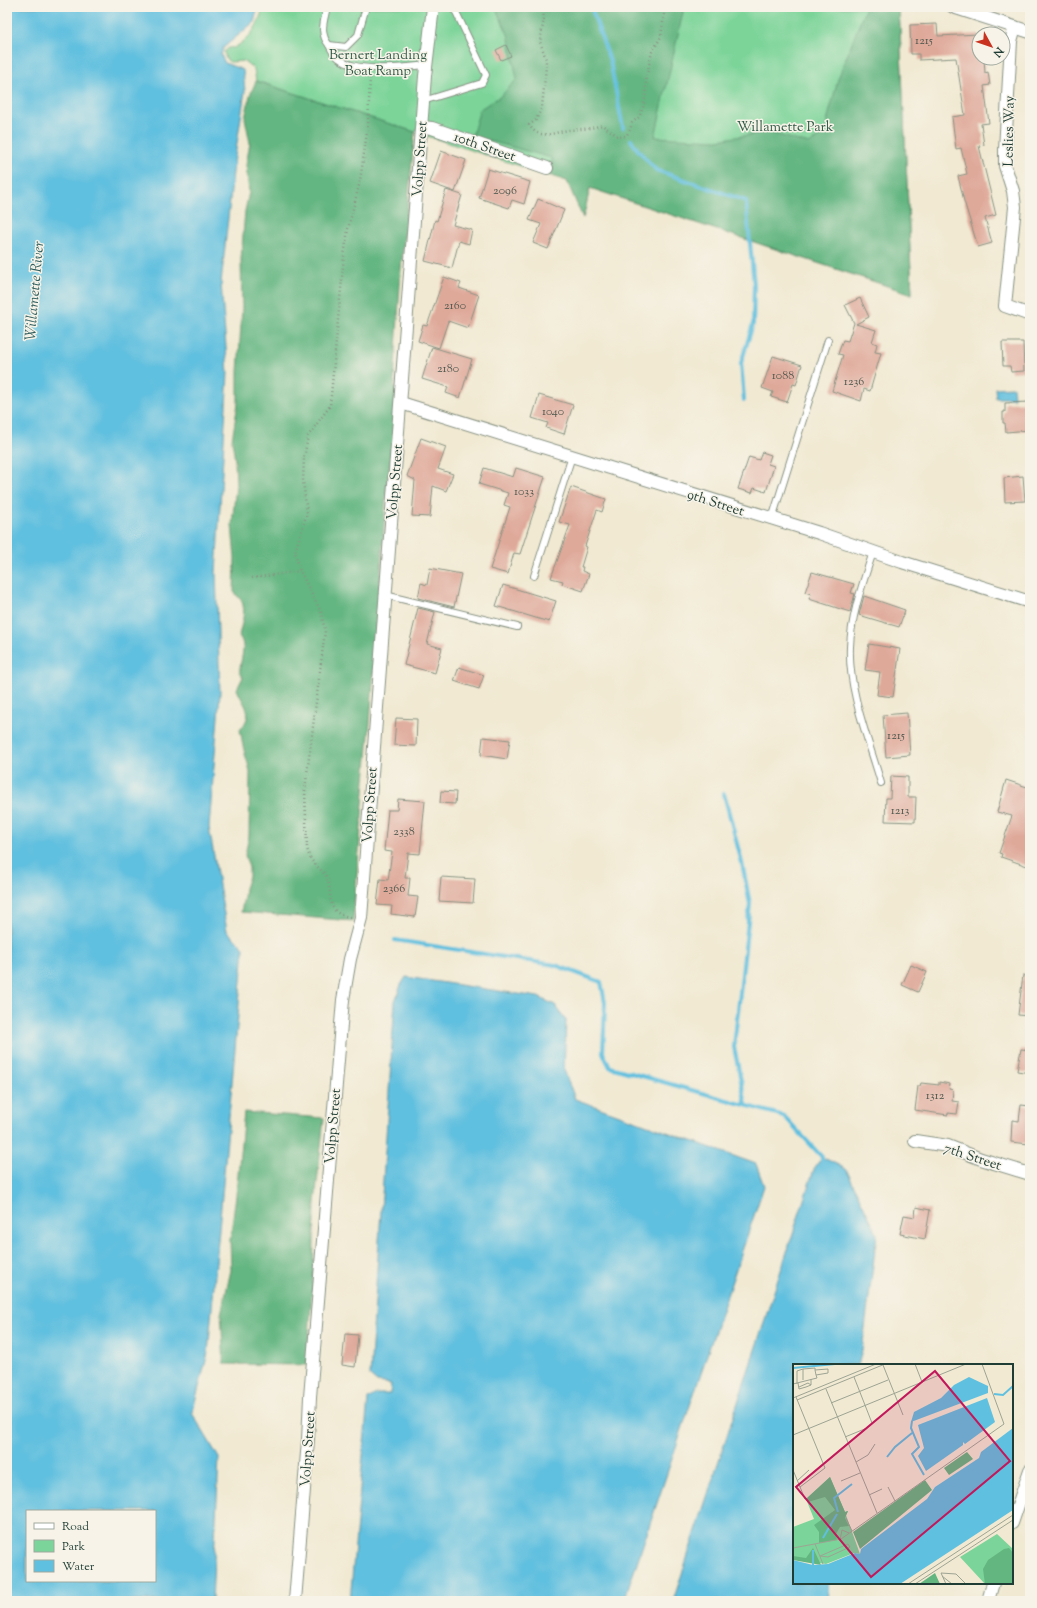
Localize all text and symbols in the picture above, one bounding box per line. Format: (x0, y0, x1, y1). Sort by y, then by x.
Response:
north arrow (971, 26, 1011, 66)
house number: 1215 (915, 32, 933, 50)
text: N (989, 43, 1007, 60)
park label: Bernert Landing Boat Ramp (329, 46, 427, 82)
street label: Leslies Way (999, 95, 1021, 167)
park label: Willamette Park (737, 118, 834, 138)
street label: Volpp Street (408, 120, 434, 198)
street label: 10th Street (451, 128, 518, 168)
house number: 2096 (493, 182, 517, 200)
water label: Willamette River (21, 240, 50, 342)
house number: 2160 (444, 297, 466, 315)
house number: 2180 (437, 360, 459, 378)
house number: 1088 (772, 367, 794, 385)
house number: 1236 (844, 373, 864, 391)
house number: 1040 (542, 403, 564, 421)
street label: Volpp Street (383, 443, 409, 521)
house number: 1033 (514, 483, 534, 501)
street label: 9th Street (684, 485, 747, 523)
house number: 1215 (887, 727, 905, 745)
street label: Volpp Street (358, 766, 384, 844)
house number: 1213 (891, 802, 909, 820)
house number: 2338 (393, 823, 415, 841)
house number: 2366 (383, 880, 405, 898)
street label: Volpp Street (321, 1087, 347, 1165)
house number: 1312 (926, 1087, 945, 1105)
street label: 7th Street (941, 1139, 1004, 1177)
inset map (793, 1364, 1013, 1584)
street label: Volpp Street (296, 1410, 322, 1488)
legend (26, 1510, 156, 1582)
text: Road (62, 1518, 89, 1536)
text: Park (62, 1538, 85, 1556)
text: Water (62, 1558, 95, 1576)

